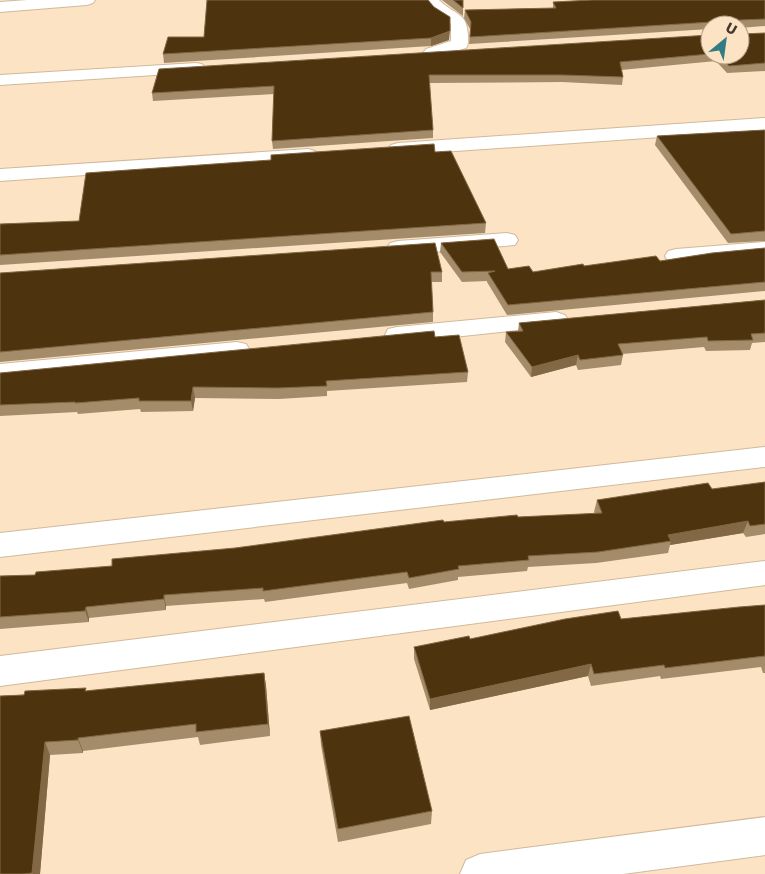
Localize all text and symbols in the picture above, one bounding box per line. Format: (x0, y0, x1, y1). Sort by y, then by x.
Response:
north arrow (700, 15, 750, 65)
text: U (723, 18, 740, 38)

